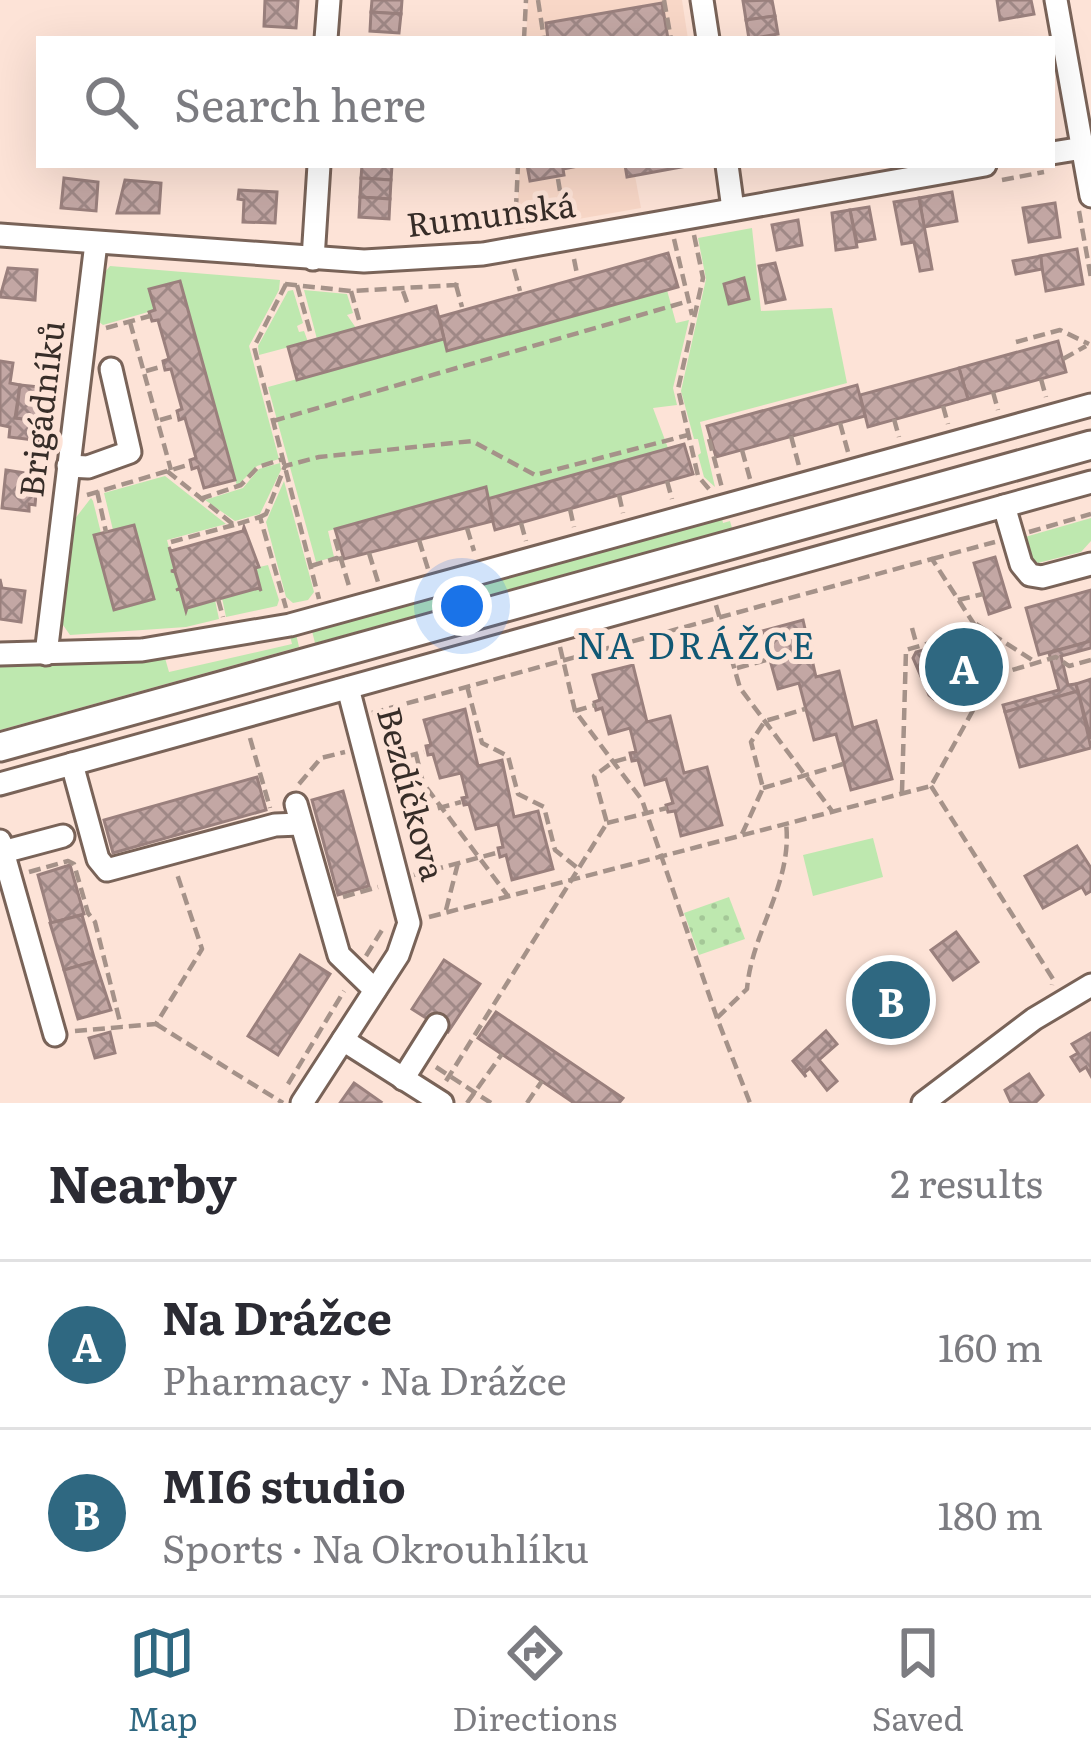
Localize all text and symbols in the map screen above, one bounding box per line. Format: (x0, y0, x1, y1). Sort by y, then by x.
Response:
search box (36, 36, 1055, 168)
icon: search (78, 69, 144, 135)
text: Search here (174, 69, 426, 136)
street label: Rumunská (403, 178, 578, 247)
street label: Brigádníků (4, 318, 75, 500)
your location (432, 576, 492, 636)
district label: NA DRÁŽCE (577, 617, 817, 670)
pin: A (925, 622, 1003, 712)
street label: Bezdíčkova (367, 701, 460, 886)
pin: B (852, 955, 930, 1045)
text: Nearby (48, 1143, 237, 1219)
text: 2 results (890, 1152, 1043, 1210)
text: Na Drážce (162, 1282, 392, 1349)
text: A (72, 1316, 102, 1374)
text: 160 m (938, 1316, 1043, 1374)
text: Pharmacy · Na Drážce (162, 1349, 567, 1407)
text: MI6 studio (162, 1450, 406, 1517)
text: B (74, 1484, 100, 1542)
text: 180 m (937, 1484, 1043, 1542)
text: Sports · Na Okrouhlíku (162, 1517, 589, 1575)
tab: Map (127, 1620, 198, 1741)
tab: Directions (452, 1620, 617, 1741)
tab: Saved (872, 1620, 964, 1741)

